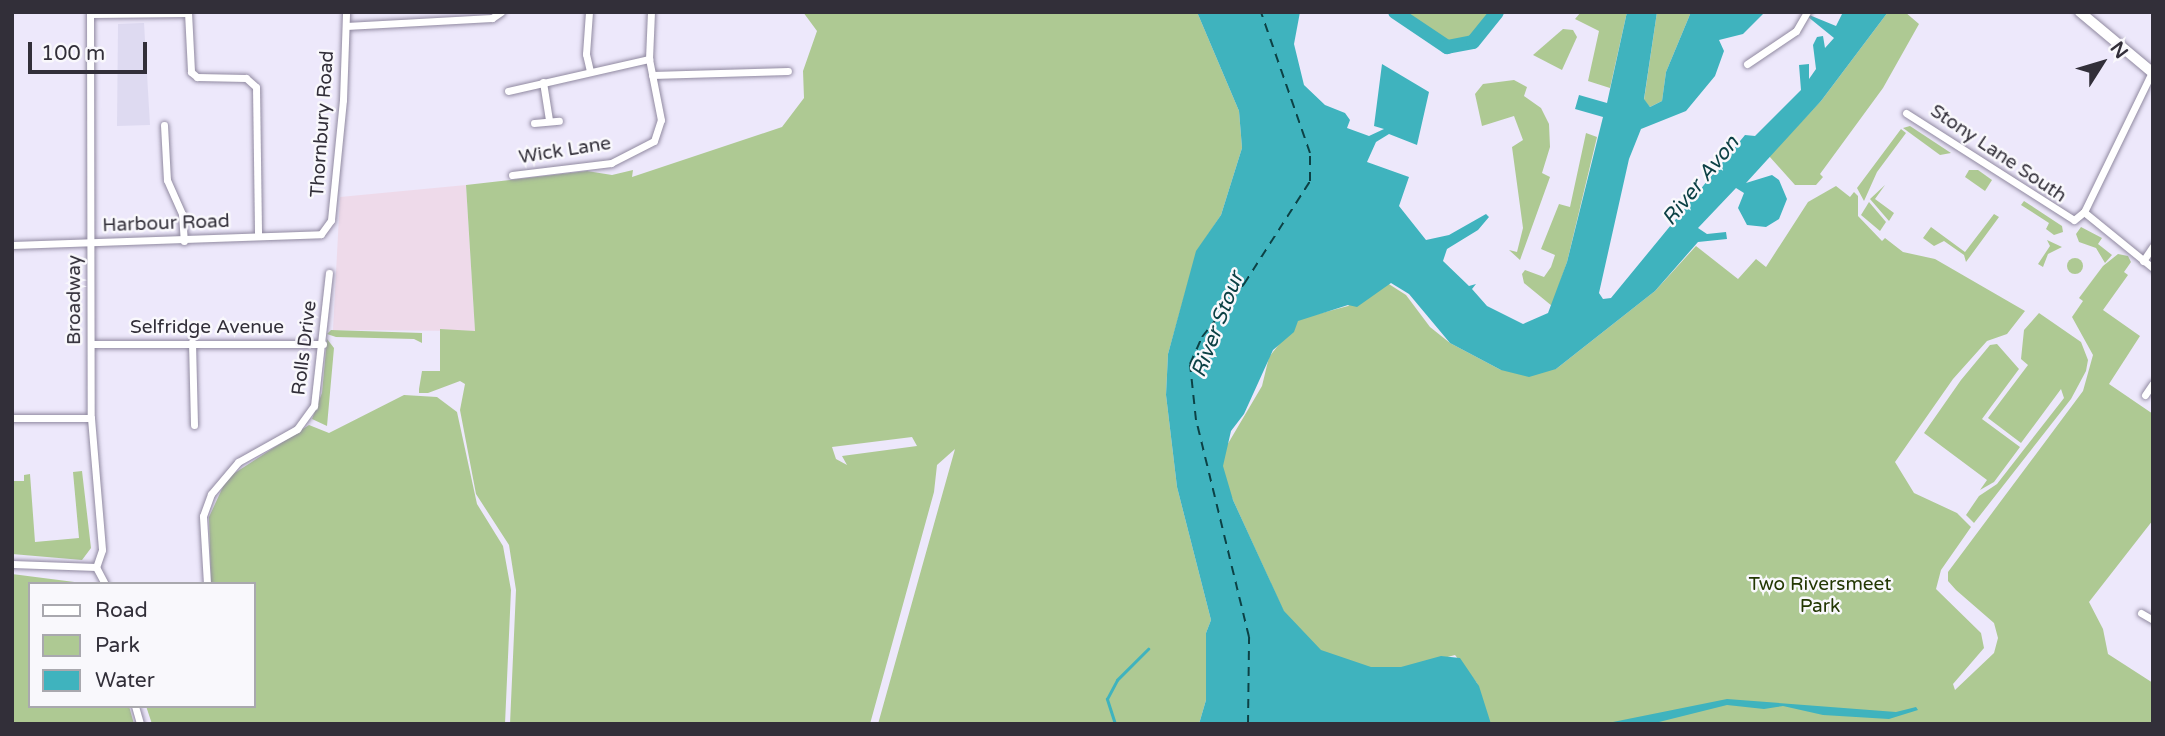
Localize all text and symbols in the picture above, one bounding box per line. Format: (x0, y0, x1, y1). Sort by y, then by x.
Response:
scale bar (32, 28, 150, 72)
north arrow (2067, 28, 2137, 98)
text: N (2105, 38, 2132, 63)
text: 100 m (41, 41, 105, 66)
street label: Thornbury Road (306, 50, 340, 198)
street label: Stony Lane South (1926, 100, 2070, 208)
water label: River Avon (1657, 131, 1745, 231)
street label: Wick Lane (517, 132, 613, 170)
street label: Harbour Road (102, 210, 230, 238)
street label: Broadway (64, 255, 86, 345)
water label: River Stour (1186, 269, 1250, 381)
street label: Rolls Drive (288, 299, 322, 397)
street label: Selfridge Avenue (130, 317, 284, 339)
park label: Two Riversmeet Park (1748, 574, 1892, 618)
legend (28, 582, 256, 708)
text: Road (95, 598, 148, 623)
text: Park (95, 633, 140, 658)
text: Water (95, 668, 155, 693)

